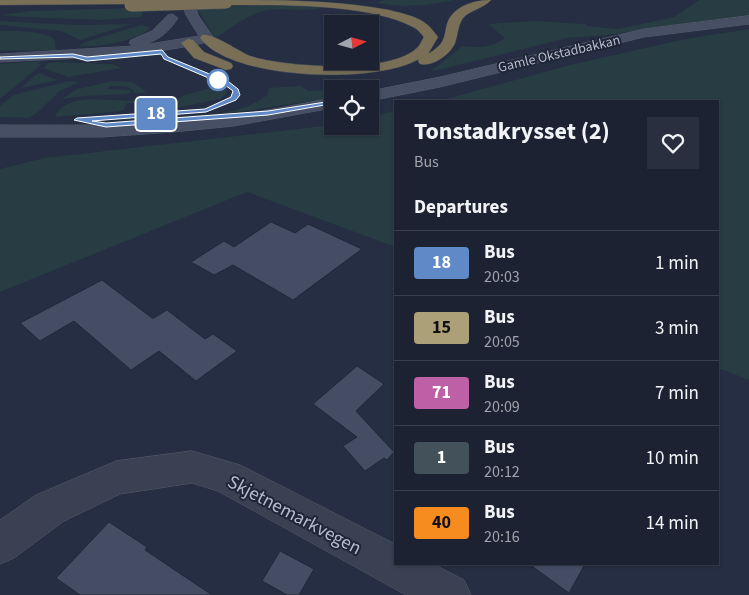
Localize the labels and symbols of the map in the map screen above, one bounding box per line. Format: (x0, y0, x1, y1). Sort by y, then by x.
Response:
north arrow (324, 15, 379, 70)
street label: Gamle Okstadbakkan (496, 30, 622, 78)
unlabelled marker (207, 69, 229, 91)
line badge: 18 (134, 98, 178, 130)
street label: Skjetnemarkvegen (223, 469, 366, 562)

